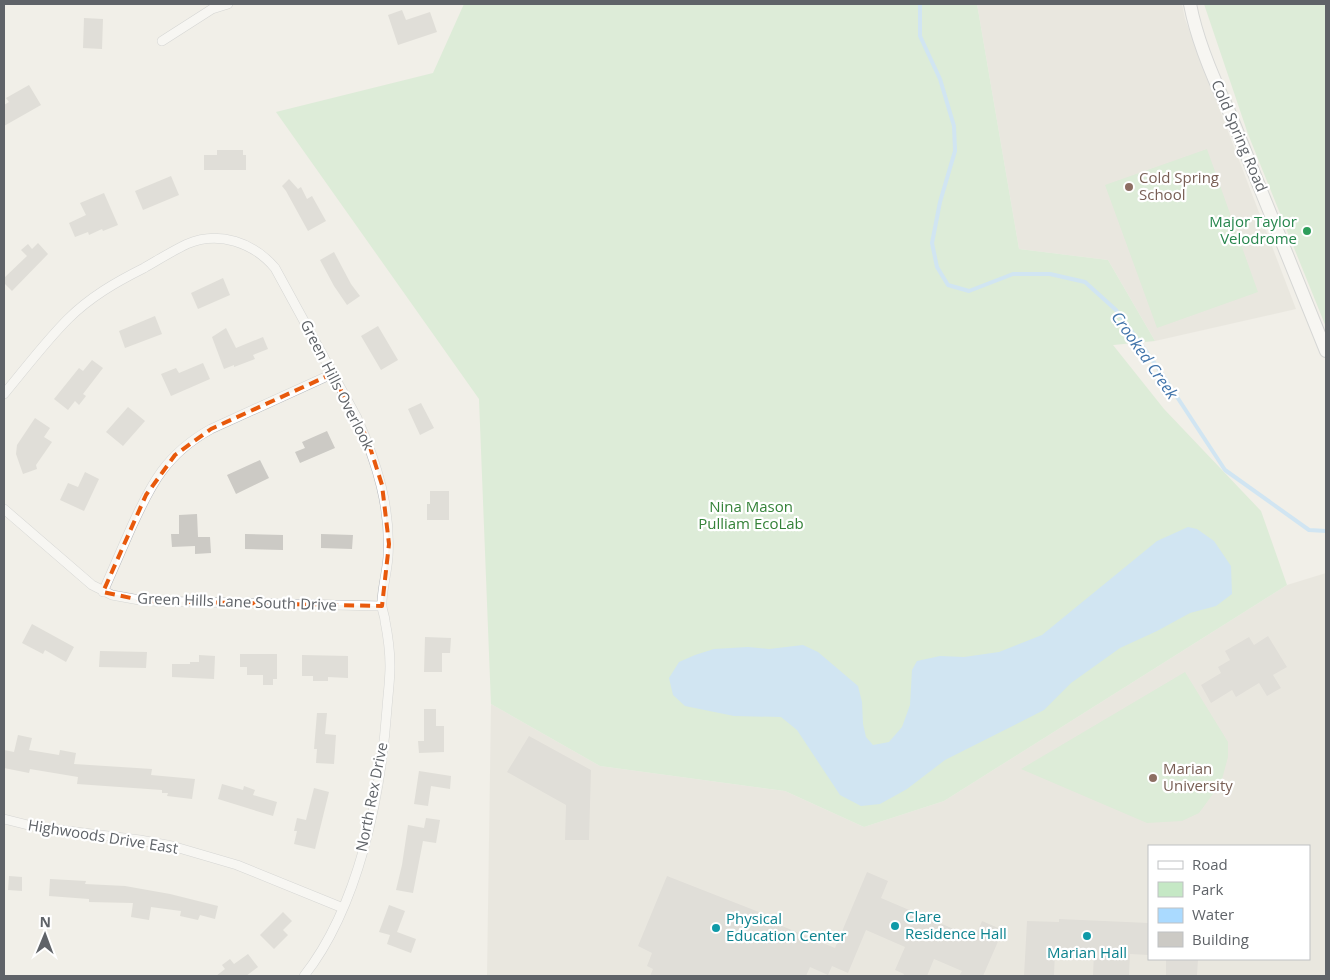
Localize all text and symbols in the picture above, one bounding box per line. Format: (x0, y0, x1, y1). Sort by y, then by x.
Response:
street label: Cold Spring Road (1207, 77, 1273, 195)
place label: Cold Spring School (1139, 167, 1219, 204)
marker: Cold Spring School (1123, 181, 1135, 193)
place label: Major Taylor Velodrome (1209, 211, 1297, 248)
marker: Major Taylor Velodrome (1301, 225, 1313, 237)
water label: Crooked Creek (1107, 307, 1184, 404)
street label: Green Hills Overlook (296, 316, 380, 453)
park label: Nina Mason Pulliam EcoLab (698, 496, 804, 533)
street label: Green Hills Lane South Drive (137, 588, 337, 614)
street label: North Rex Drive (351, 740, 391, 853)
place label: Marian University (1163, 758, 1233, 795)
marker: Marian University (1147, 772, 1159, 784)
street label: Highwoods Drive East (27, 814, 180, 858)
legend (1148, 845, 1310, 960)
text: Road (1192, 854, 1228, 874)
text: Park (1192, 879, 1223, 899)
text: Water (1192, 904, 1234, 924)
place label: Clare Residence Hall (905, 906, 1007, 943)
place label: Physical Education Center (726, 908, 846, 945)
north arrow (20, 910, 70, 960)
text: N (39, 912, 51, 931)
marker: Clare Residence Hall (889, 920, 901, 932)
marker: Physical Education Center (710, 922, 722, 934)
text: Building (1192, 929, 1249, 949)
marker: Marian Hall (1081, 930, 1093, 942)
place label: Marian Hall (1047, 942, 1127, 962)

